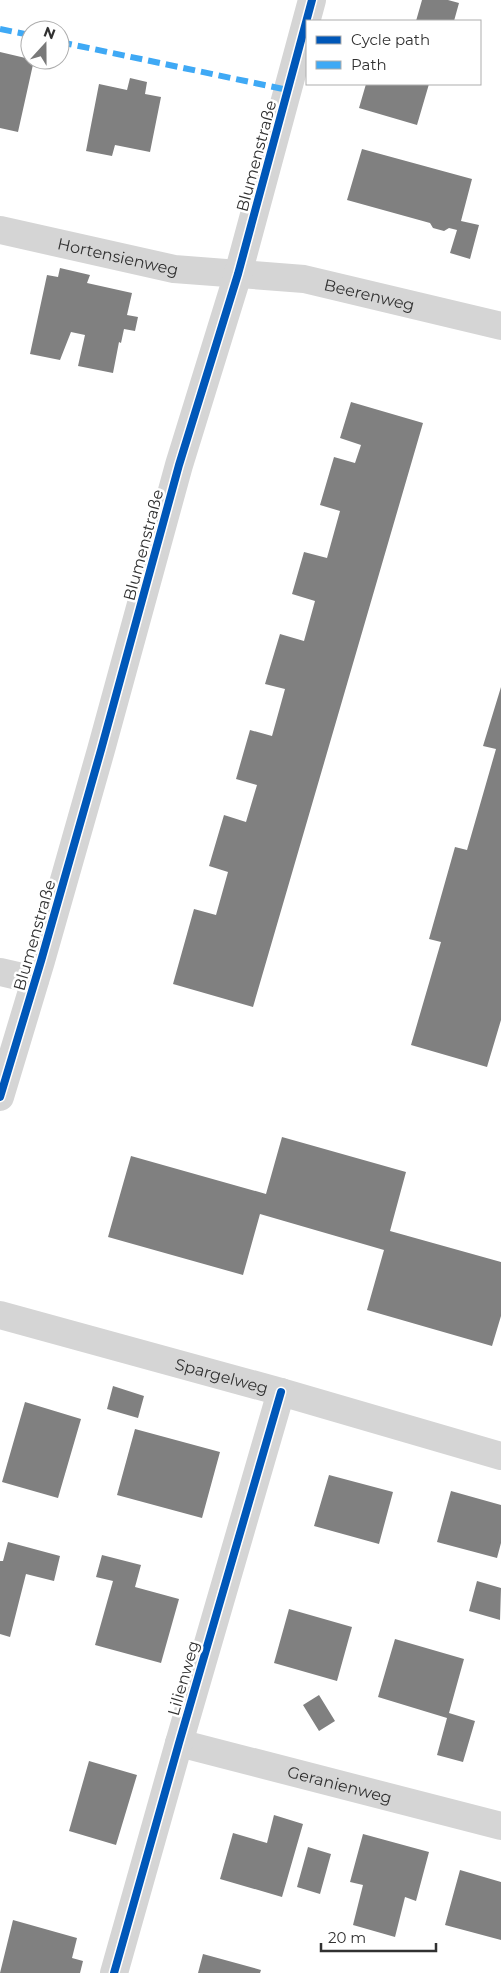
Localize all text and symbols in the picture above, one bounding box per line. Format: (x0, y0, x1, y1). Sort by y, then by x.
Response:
north arrow (20, 20, 70, 70)
legend (306, 20, 481, 85)
text: N (41, 22, 58, 43)
text: Cycle path (351, 30, 430, 49)
text: Path (351, 55, 387, 74)
street label: Blumenstraße (232, 98, 280, 214)
street label: Hortensienweg (56, 234, 180, 280)
street label: Beerenweg (322, 275, 417, 315)
street label: Blumenstraße (119, 487, 167, 603)
street label: Blumenstraße (10, 878, 59, 993)
street label: Spargelweg (173, 1354, 270, 1398)
street label: Lilienweg (164, 1638, 203, 1718)
street label: Geranienweg (285, 1762, 394, 1807)
scale bar (321, 1920, 436, 1952)
text: 20 m (328, 1928, 366, 1947)

